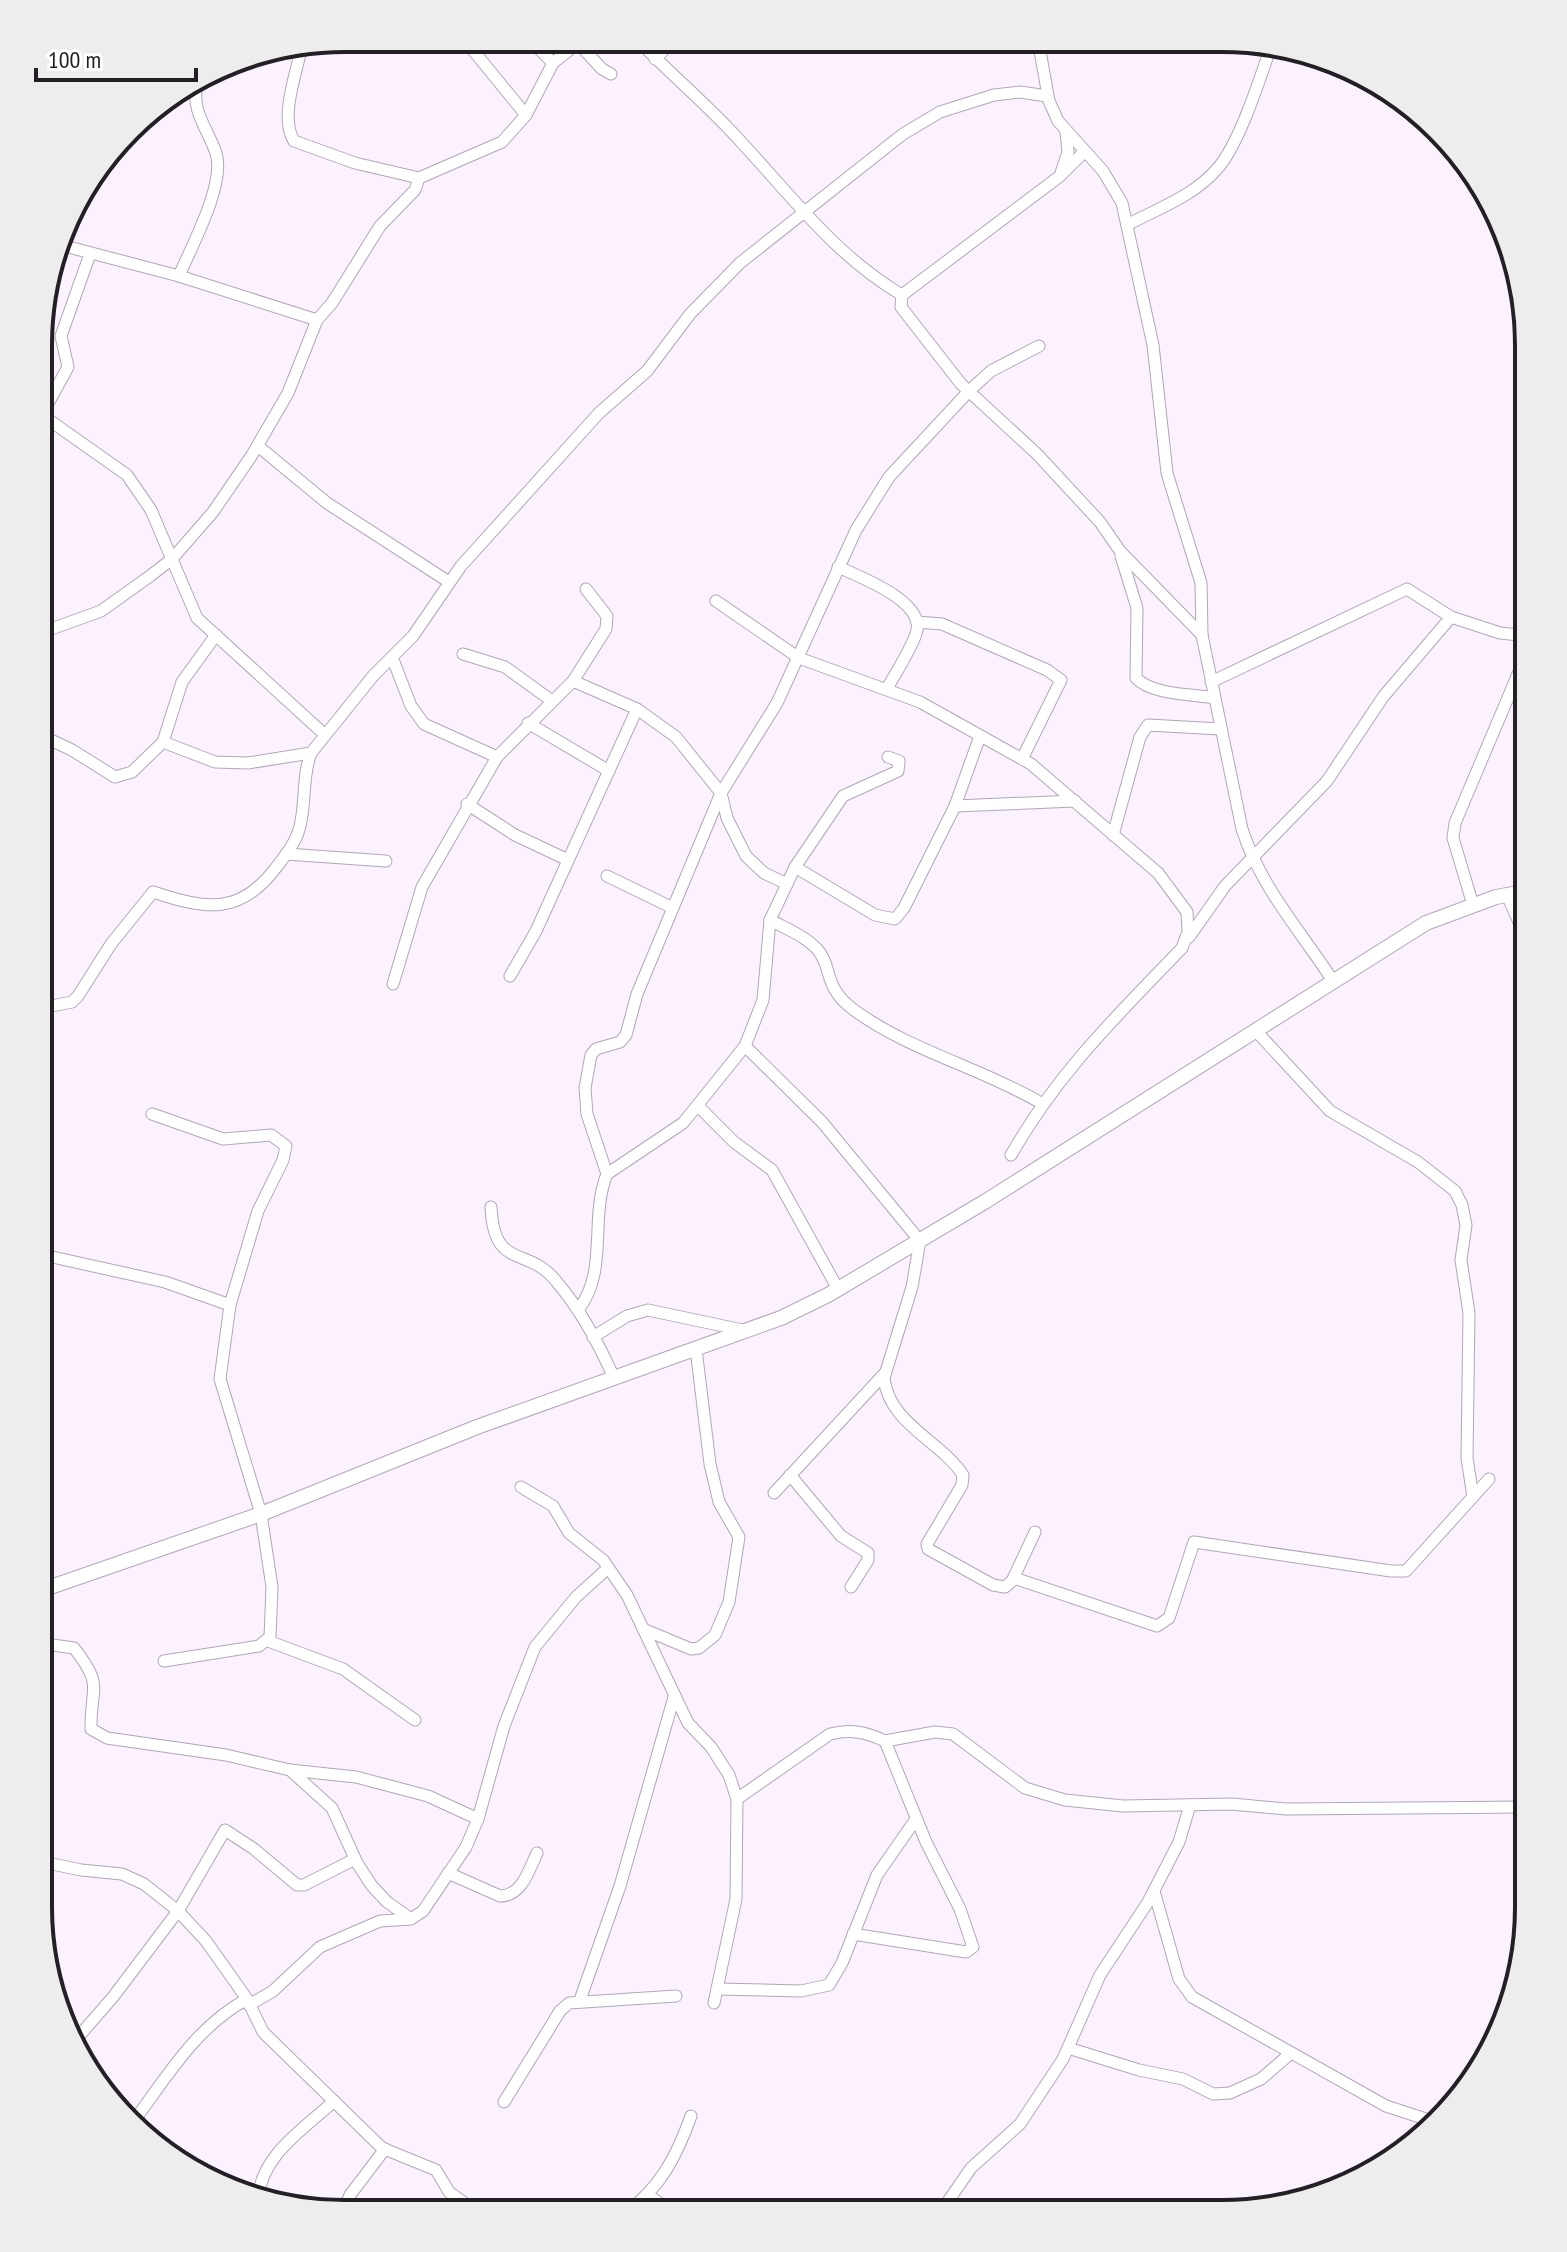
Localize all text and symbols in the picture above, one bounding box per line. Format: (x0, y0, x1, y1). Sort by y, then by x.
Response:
scale bar (36, 32, 196, 82)
text: 100 m (48, 44, 101, 75)

